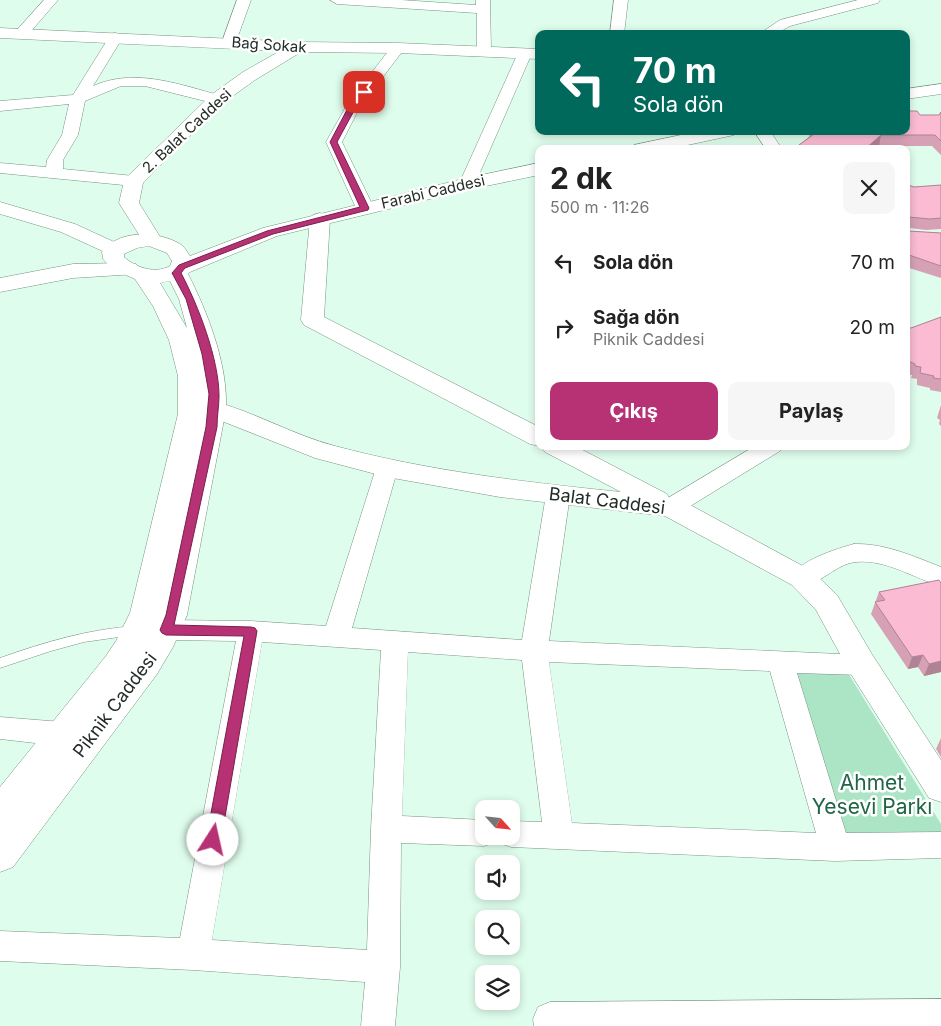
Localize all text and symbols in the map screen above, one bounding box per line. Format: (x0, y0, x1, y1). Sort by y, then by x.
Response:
street label: Bağ Sokak (231, 32, 308, 57)
text: 70 m (633, 49, 717, 91)
icon: left (550, 50, 615, 115)
pin (343, 71, 385, 113)
icon: arrive (350, 78, 378, 106)
street label: 2. Balat Caddesi (138, 84, 235, 177)
text: Sola dön (633, 91, 724, 117)
text: 2 dk (550, 160, 612, 196)
button: close (843, 162, 895, 214)
street label: Farabi Caddesi (379, 170, 487, 213)
text: 500 m · 11:26 (550, 197, 649, 217)
icon: left (550, 249, 578, 277)
text: Sola dön (593, 251, 673, 274)
text: 70 m (851, 251, 895, 274)
text: Sağa dön (593, 306, 679, 329)
icon: right (550, 314, 578, 342)
text: 20 m (849, 316, 895, 339)
text: Piknik Caddesi (593, 329, 704, 349)
button: Çıkış (550, 382, 718, 440)
button: Paylaş (728, 382, 895, 440)
street label: Balat Caddesi (548, 483, 666, 518)
street label: Piknik Caddesi (69, 648, 161, 761)
park label: Ahmet Yesevi Parkı (812, 770, 932, 819)
north arrow (475, 800, 520, 845)
map controls (475, 800, 520, 1010)
position arrow (186, 813, 238, 865)
button: sound (475, 855, 520, 900)
button: search (475, 910, 520, 955)
button: layers (475, 965, 520, 1010)

